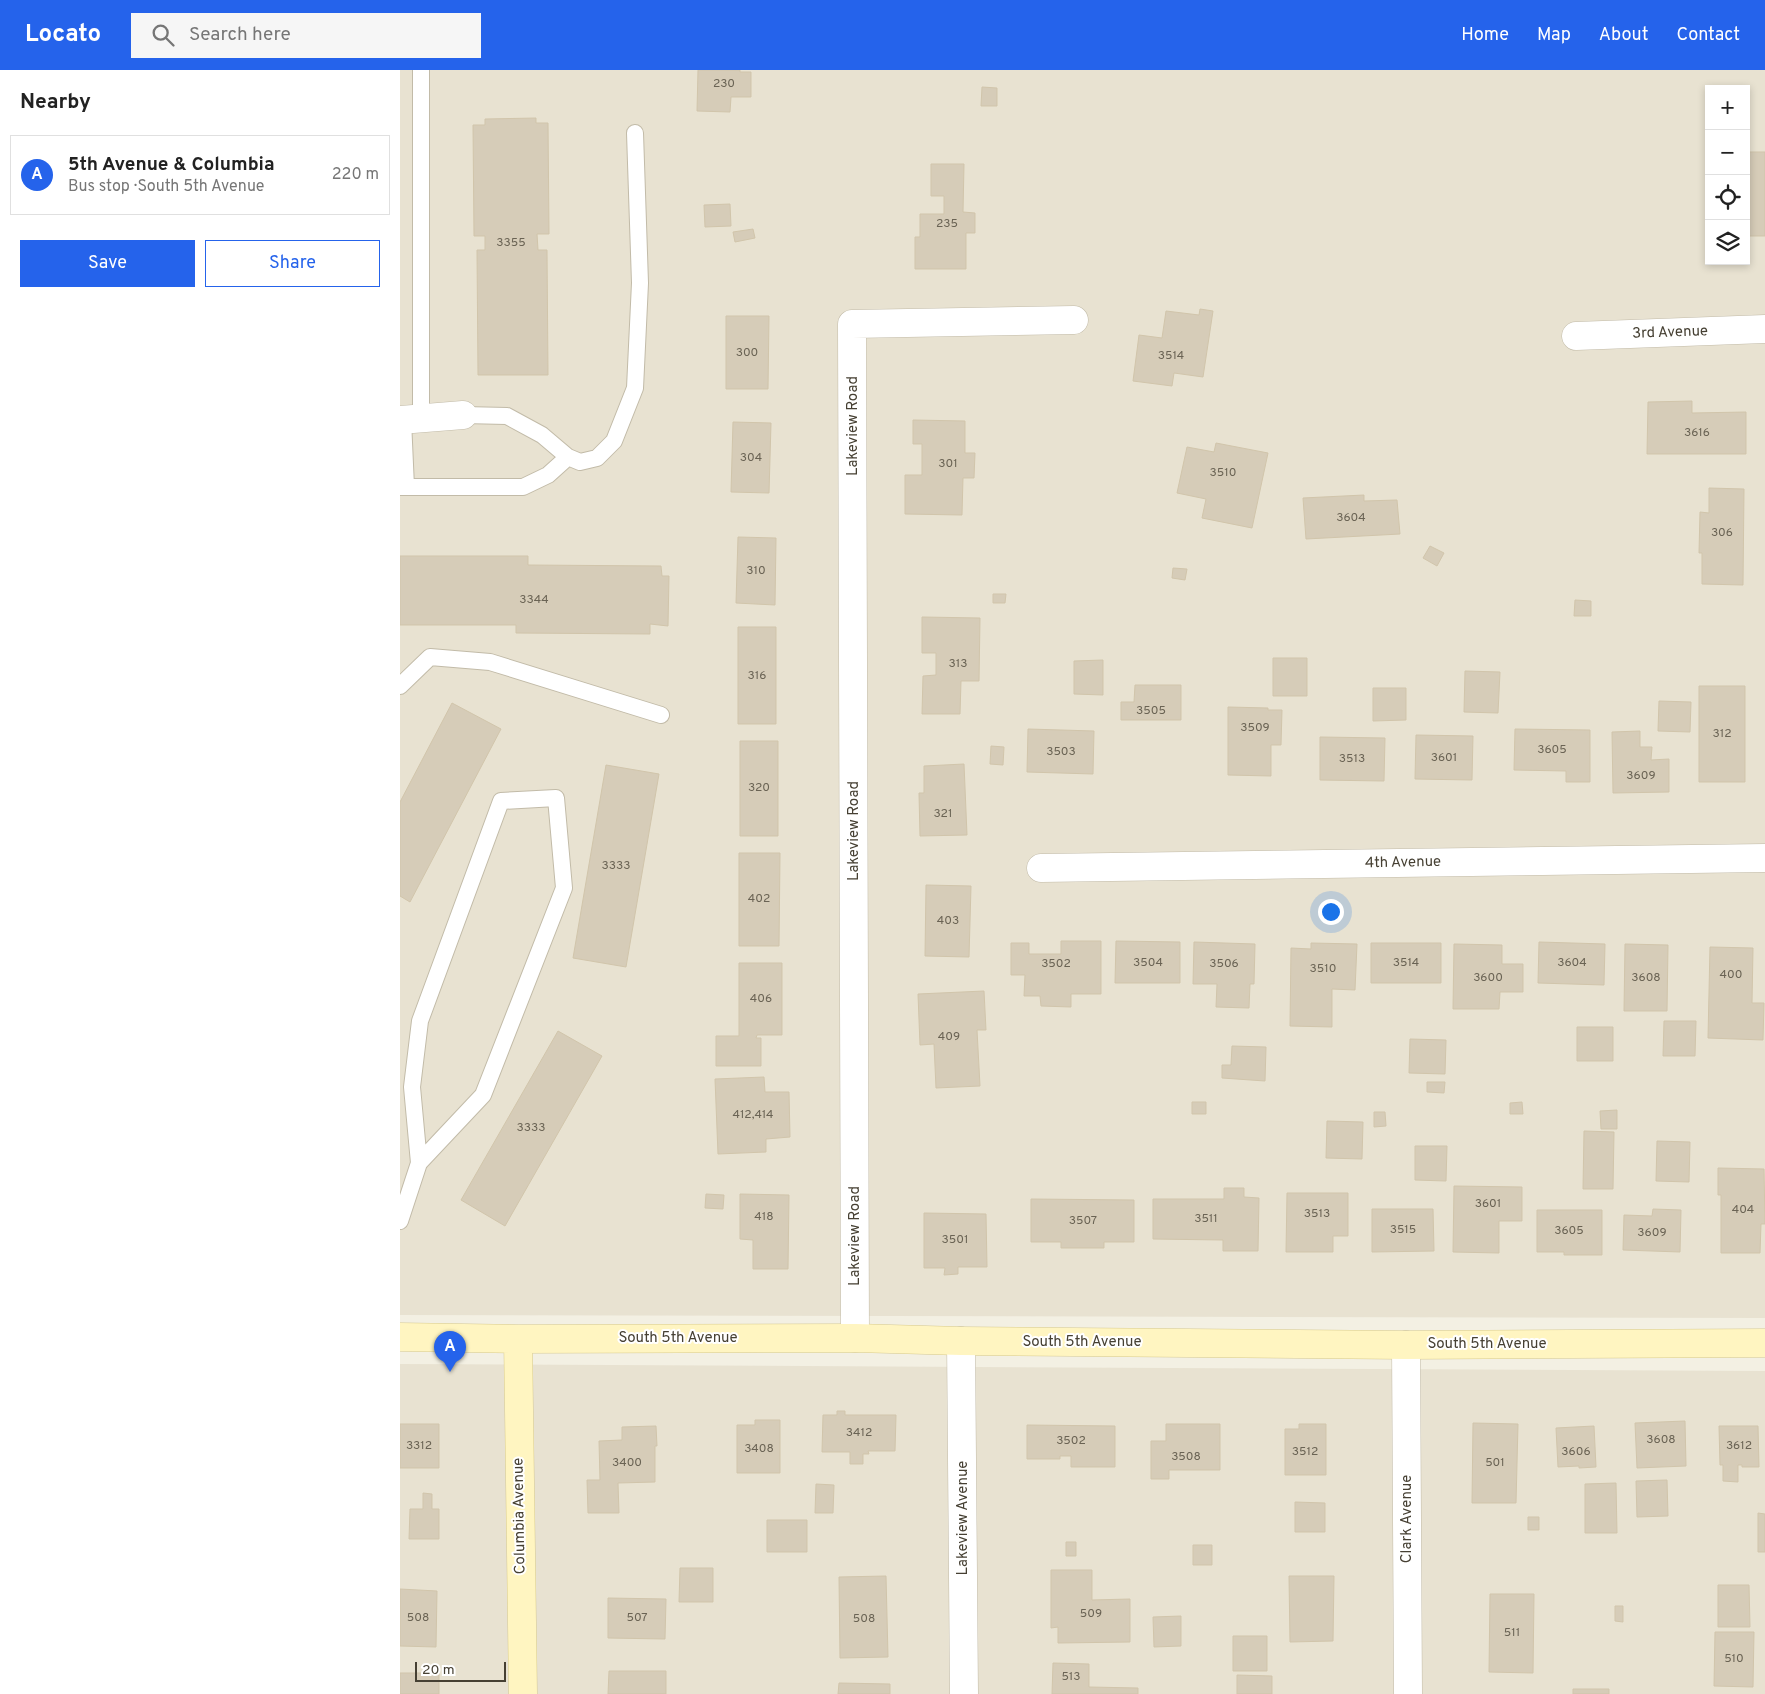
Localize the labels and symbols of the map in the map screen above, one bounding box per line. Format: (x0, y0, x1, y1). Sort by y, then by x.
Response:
house number: 230 (713, 76, 735, 92)
house number: 235 (936, 216, 958, 232)
house number: 3355 (496, 235, 526, 251)
street label: 3rd Avenue (1632, 322, 1708, 344)
house number: 300 (736, 345, 758, 361)
house number: 3514 (1158, 348, 1184, 364)
street label: Lakeview Road (844, 376, 863, 476)
house number: 3616 (1684, 425, 1710, 441)
house number: 304 (740, 450, 762, 466)
house number: 301 (938, 456, 958, 472)
house number: 3510 (1210, 465, 1236, 481)
house number: 3604 (1336, 510, 1366, 526)
house number: 306 (1711, 525, 1733, 541)
house number: 310 (746, 563, 766, 579)
house number: 3344 (519, 592, 549, 608)
house number: 313 (949, 656, 967, 672)
house number: 316 (748, 668, 766, 684)
house number: 3505 (1136, 703, 1166, 719)
house number: 3509 (1240, 720, 1270, 736)
house number: 312 (1712, 726, 1732, 742)
house number: 3605 (1537, 742, 1567, 758)
house number: 3503 (1046, 744, 1076, 760)
house number: 3601 (1431, 750, 1457, 766)
house number: 3513 (1339, 751, 1365, 767)
house number: 3609 (1626, 768, 1656, 784)
house number: 320 (748, 780, 770, 796)
street label: Lakeview Road (845, 781, 864, 881)
house number: 321 (934, 806, 952, 822)
street label: 4th Avenue (1365, 853, 1441, 873)
house number: 3333 (602, 858, 630, 874)
house number: 402 (748, 891, 770, 907)
your location (1318, 899, 1344, 925)
house number: 403 (937, 913, 959, 929)
house number: 3504 (1133, 955, 1163, 971)
house number: 3514 (1393, 955, 1419, 971)
house number: 3604 (1557, 955, 1587, 971)
house number: 3502 (1041, 956, 1071, 972)
house number: 3506 (1209, 956, 1239, 972)
house number: 3510 (1310, 961, 1336, 977)
house number: 400 (1720, 967, 1742, 983)
house number: 3600 (1473, 970, 1503, 986)
house number: 3608 (1631, 970, 1661, 986)
house number: 406 (750, 991, 772, 1007)
house number: 409 (938, 1029, 960, 1045)
house number: 412,414 (732, 1107, 774, 1123)
house number: 3333 (517, 1120, 545, 1136)
street label: Lakeview Road (846, 1186, 865, 1286)
house number: 3601 (1475, 1196, 1501, 1212)
house number: 404 (1732, 1202, 1754, 1218)
house number: 3513 (1304, 1206, 1330, 1222)
house number: 418 (754, 1209, 774, 1225)
house number: 3511 (1194, 1211, 1218, 1227)
house number: 3507 (1069, 1213, 1097, 1229)
house number: 3515 (1390, 1222, 1416, 1238)
house number: 3605 (1554, 1223, 1584, 1239)
house number: 3609 (1637, 1225, 1667, 1241)
house number: 3501 (942, 1232, 968, 1248)
street label: South 5th Avenue (618, 1329, 738, 1348)
pin: A (434, 1331, 466, 1372)
street label: South 5th Avenue (1022, 1333, 1142, 1352)
street label: South 5th Avenue (1427, 1335, 1547, 1354)
house number: 3412 (846, 1425, 872, 1441)
house number: 3608 (1646, 1432, 1676, 1448)
house number: 3502 (1056, 1433, 1086, 1449)
house number: 3312 (406, 1438, 432, 1454)
house number: 3612 (1726, 1438, 1752, 1454)
house number: 3408 (744, 1441, 774, 1457)
house number: 3512 (1292, 1444, 1318, 1460)
house number: 3606 (1561, 1444, 1591, 1460)
house number: 3508 (1171, 1449, 1201, 1465)
house number: 3400 (612, 1455, 642, 1471)
house number: 501 (1485, 1455, 1505, 1471)
street label: Columbia Avenue (509, 1458, 531, 1574)
street label: Lakeview Avenue (954, 1461, 973, 1575)
street label: Clark Avenue (1398, 1475, 1417, 1563)
house number: 509 (1080, 1606, 1102, 1622)
house number: 508 (407, 1610, 429, 1626)
house number: 507 (626, 1610, 648, 1626)
house number: 508 (853, 1611, 875, 1627)
house number: 511 (1504, 1625, 1520, 1641)
house number: 510 (1724, 1651, 1744, 1667)
scale bar (415, 1659, 506, 1682)
house number: 513 (1061, 1669, 1081, 1685)

